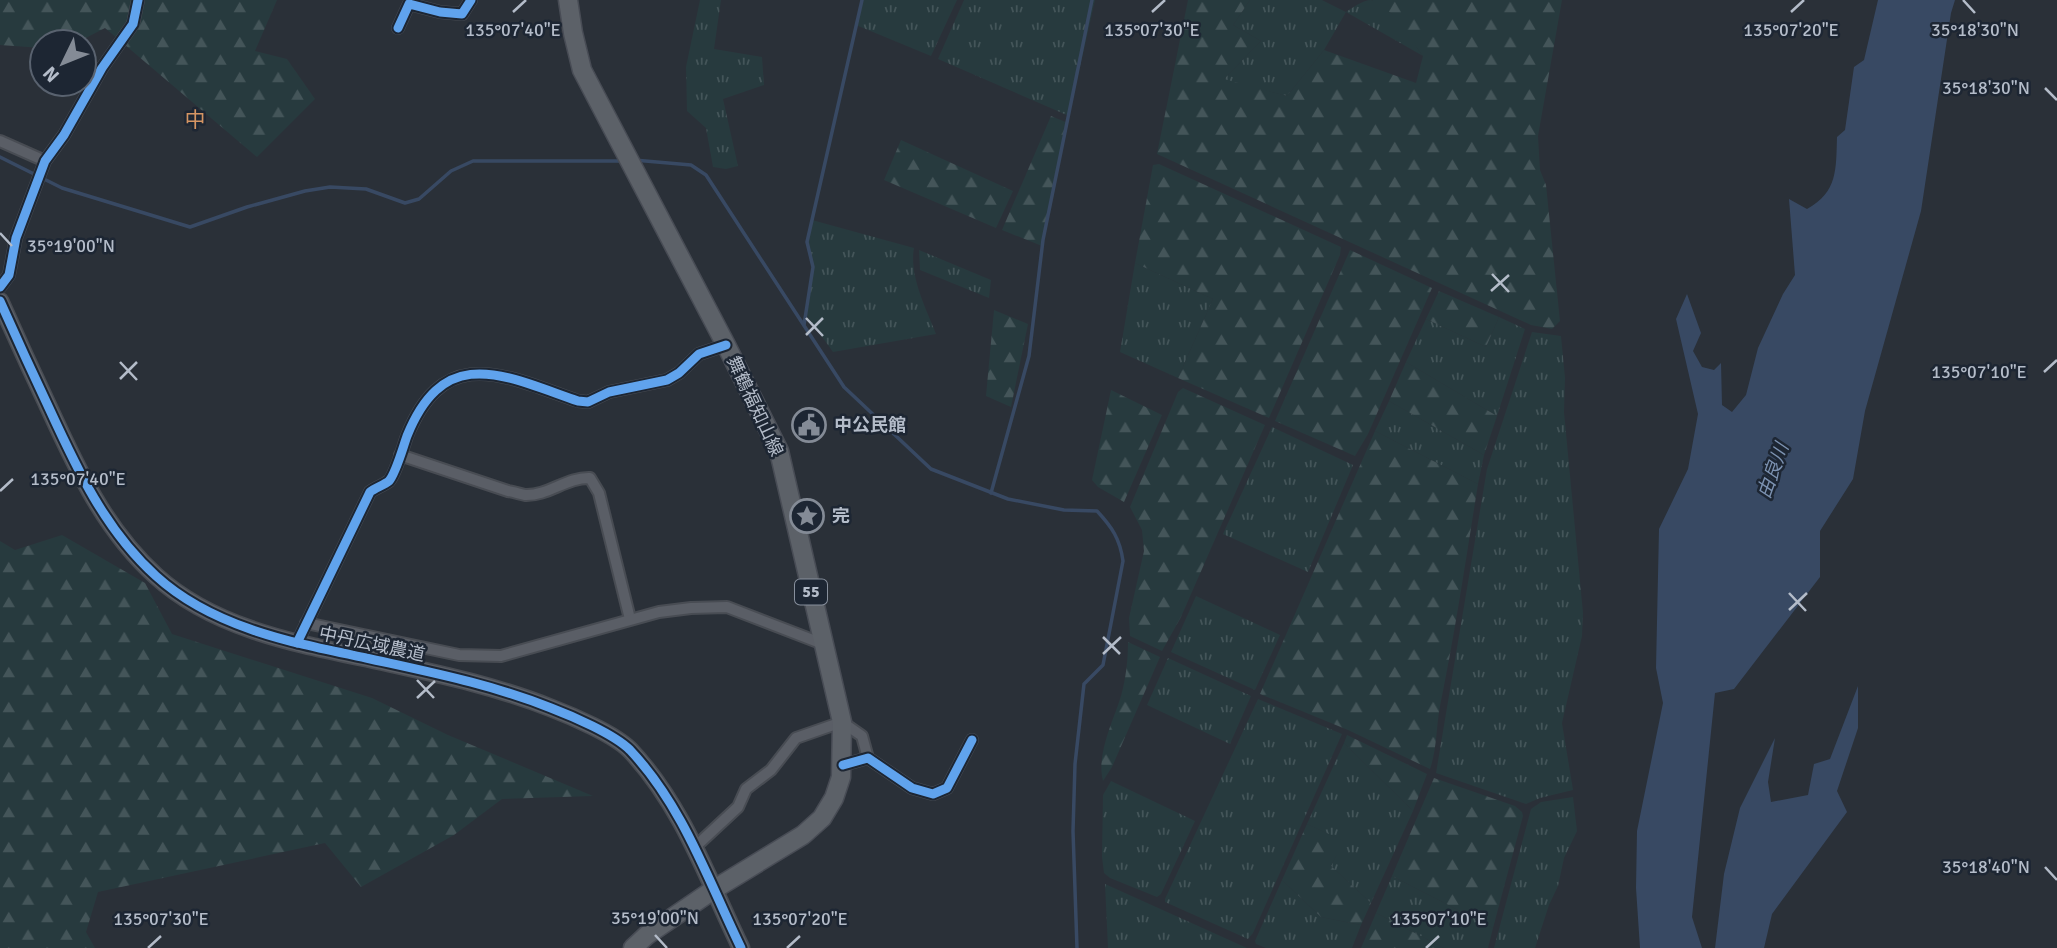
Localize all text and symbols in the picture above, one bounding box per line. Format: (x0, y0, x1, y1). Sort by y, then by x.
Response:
text: 135°07'40"E (465, 19, 561, 41)
text: 135°07'30"E (1104, 19, 1200, 41)
text: 135°07'20"E (1743, 19, 1839, 41)
text: 35°18'30"N (1931, 19, 2019, 41)
north arrow (28, 28, 98, 98)
text: N (38, 61, 65, 87)
text: 35°18'30"N (1942, 77, 2030, 99)
district label: 中 (185, 107, 206, 133)
text: 35°19'00"N (27, 235, 115, 257)
street label: 舞鶴福知山線 (722, 352, 788, 460)
text: 135°07'10"E (1931, 361, 2027, 383)
public building icon: 中公民館 (790, 406, 828, 444)
place label: 中公民館 (834, 414, 906, 436)
water label: 由良川 (1752, 438, 1795, 502)
text: 135°07'40"E (30, 468, 126, 490)
place icon: 完 (788, 497, 826, 535)
place label: 完 (832, 505, 850, 527)
road number: 55 (795, 580, 827, 604)
street label: 中丹広域農道 (317, 622, 427, 666)
text: 35°18'40"N (1942, 856, 2030, 878)
text: 35°19'00"N (611, 907, 699, 929)
text: 135°07'30"E (113, 908, 209, 930)
text: 135°07'20"E (752, 908, 848, 930)
text: 135°07'10"E (1391, 908, 1487, 930)

